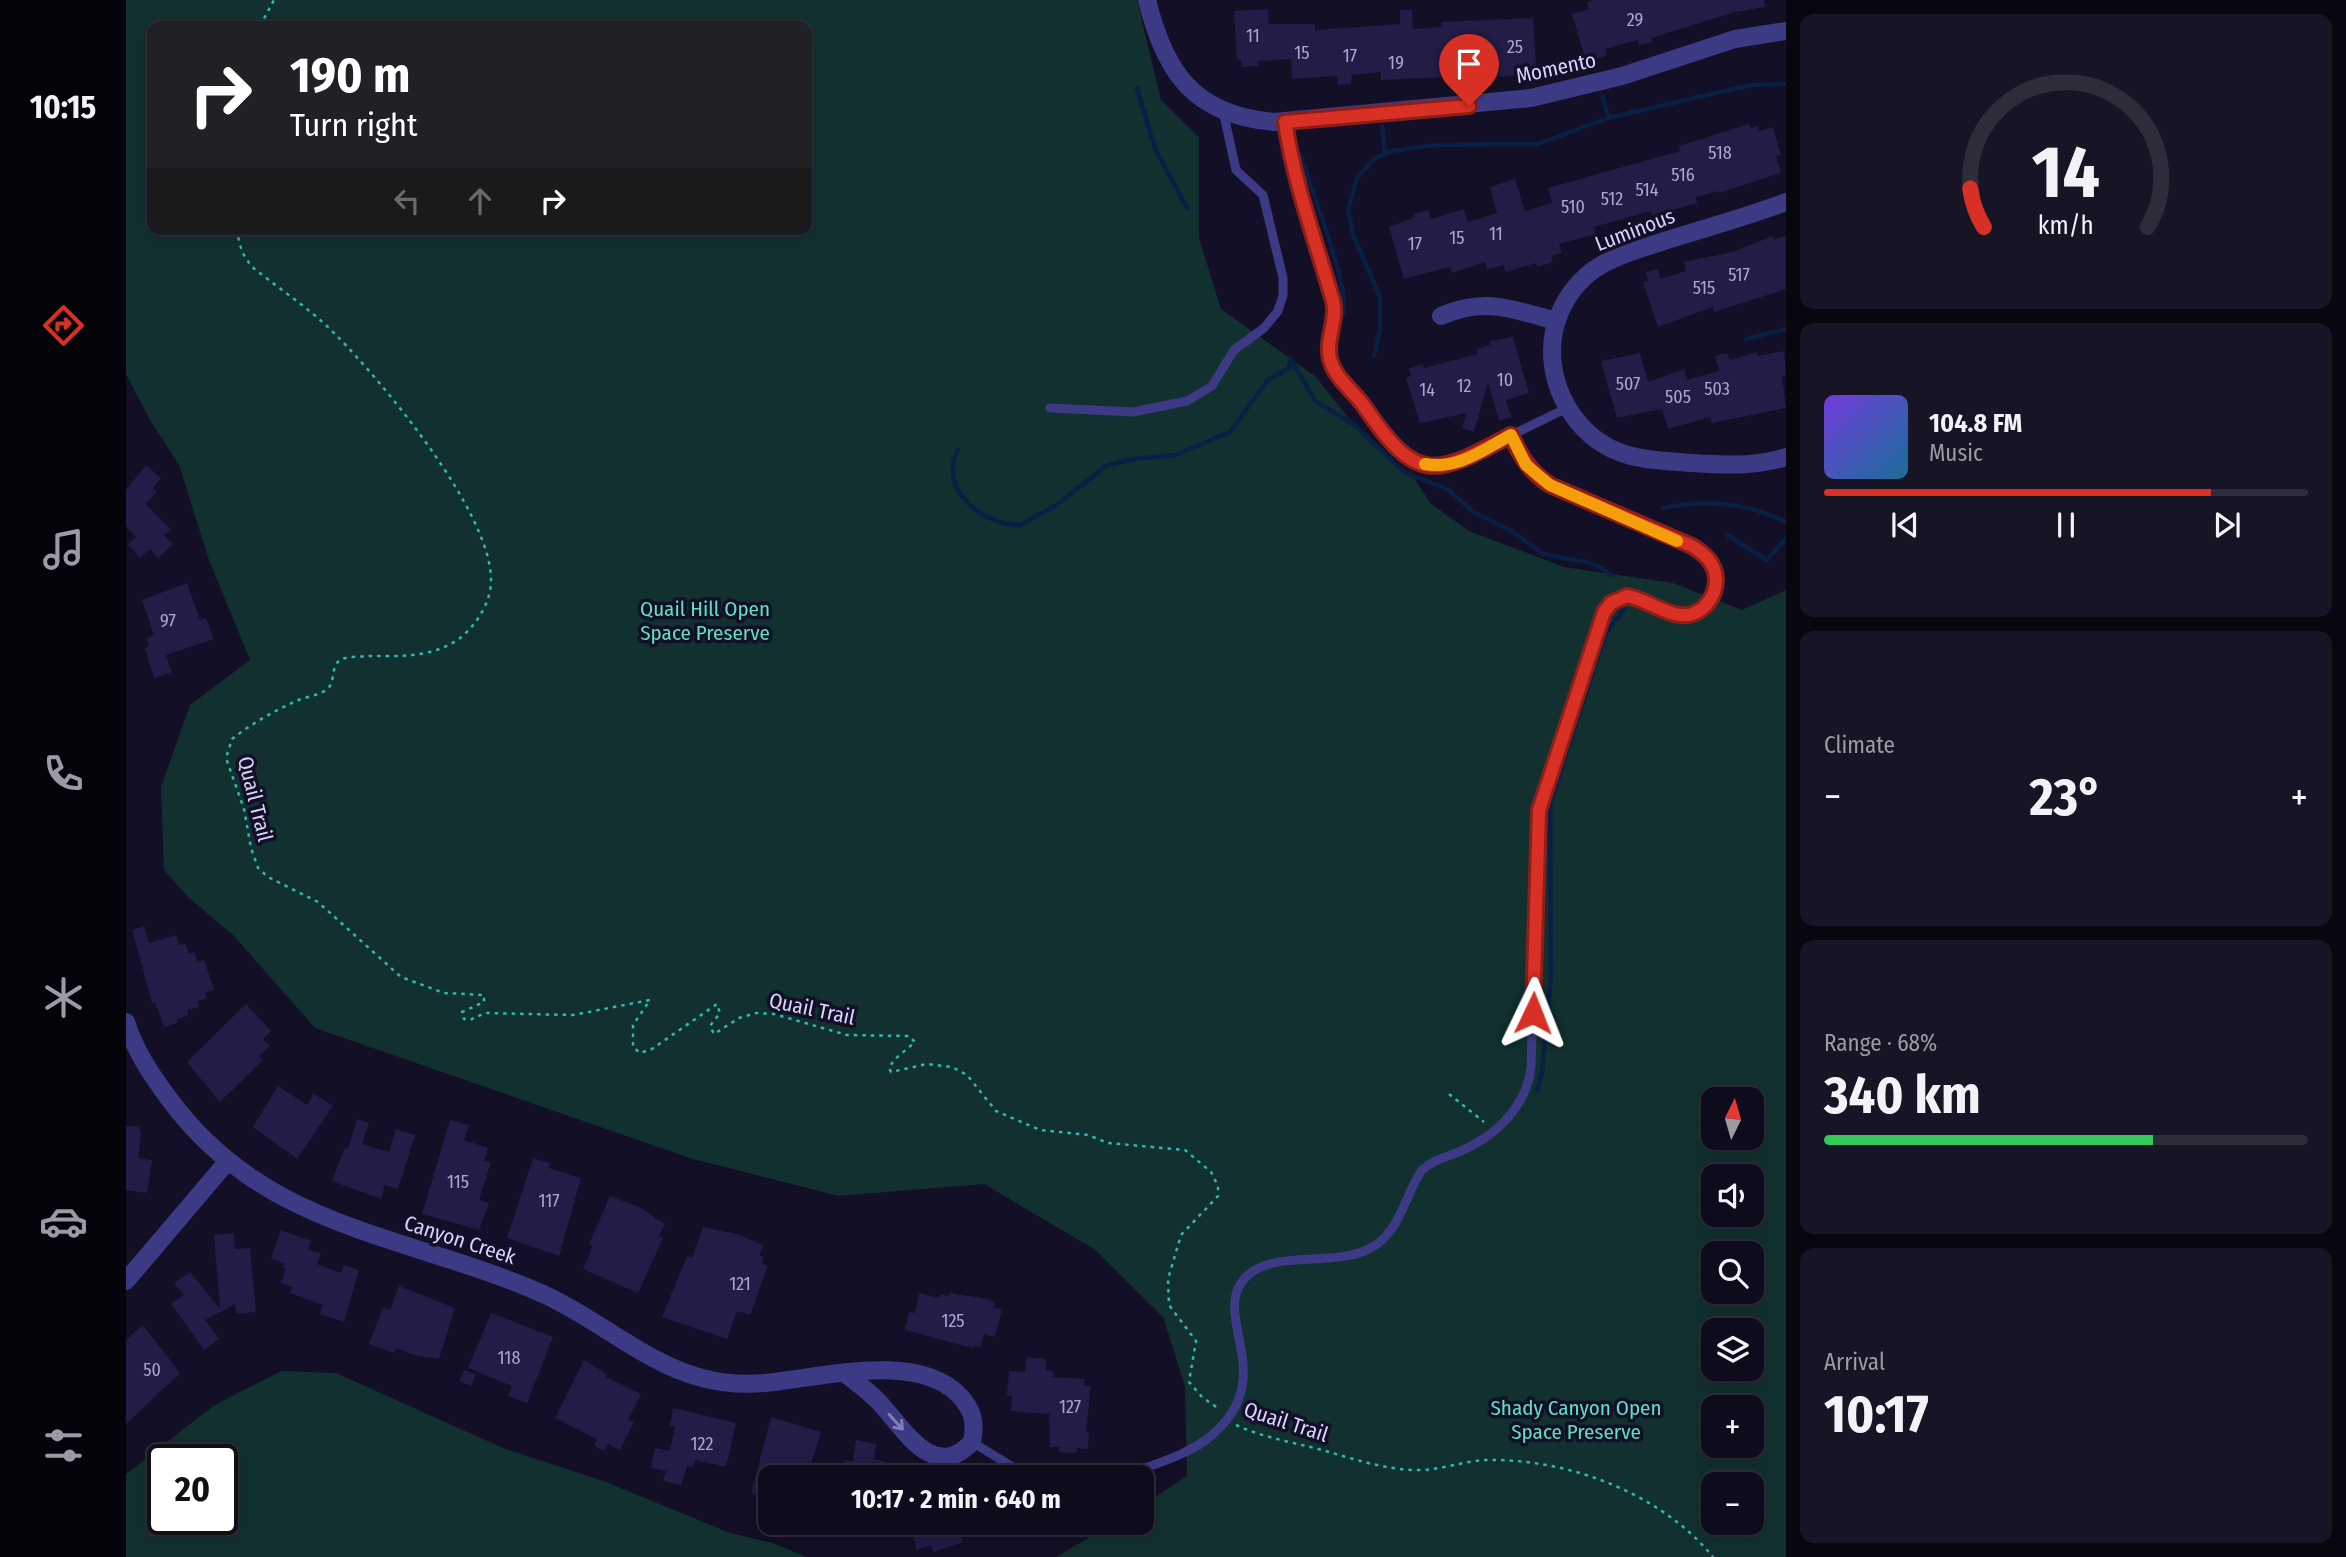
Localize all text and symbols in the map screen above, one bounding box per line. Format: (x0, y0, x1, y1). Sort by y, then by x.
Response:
house number: 29 (1627, 9, 1643, 31)
house number: 11 (1246, 25, 1260, 47)
pin (1439, 34, 1499, 106)
house number: 25 (1507, 36, 1523, 58)
house number: 15 (1294, 42, 1310, 64)
house number: 17 (1343, 45, 1357, 67)
icon: arrive (1450, 45, 1488, 83)
text: 190 m (290, 46, 410, 105)
street label: Momento (1514, 47, 1598, 89)
icon: right (175, 49, 266, 140)
house number: 19 (1388, 52, 1404, 74)
text: 10:15 (30, 88, 96, 126)
text: Turn right (290, 106, 417, 144)
text: 14 (2032, 130, 2100, 217)
house number: 518 (1708, 142, 1732, 164)
house number: 516 (1671, 164, 1695, 186)
house number: 514 (1635, 179, 1659, 201)
icon: left (388, 182, 426, 220)
icon: ahead (461, 182, 499, 220)
icon: right (534, 182, 572, 220)
house number: 512 (1601, 188, 1623, 210)
house number: 510 (1561, 196, 1585, 218)
street label: Luminous (1591, 203, 1679, 257)
text: km/h (2038, 211, 2094, 241)
house number: 11 (1489, 223, 1503, 245)
house number: 15 (1449, 227, 1465, 249)
house number: 17 (1408, 233, 1422, 255)
house number: 517 (1728, 264, 1750, 286)
house number: 515 (1693, 277, 1715, 299)
icon: directions (39, 301, 88, 350)
house number: 10 (1497, 369, 1513, 391)
house number: 507 (1616, 373, 1640, 395)
house number: 12 (1457, 375, 1472, 397)
house number: 503 (1704, 378, 1730, 400)
house number: 14 (1419, 379, 1435, 401)
house number: 505 (1665, 386, 1691, 408)
text: 104.8 FM (1929, 408, 2022, 439)
text: Music (1929, 439, 1983, 467)
icon: previous (1886, 506, 1924, 544)
icon: pause (2047, 506, 2085, 544)
icon: next (2208, 506, 2246, 544)
icon: music (39, 525, 88, 574)
park label: Quail Hill Open Space Preserve (640, 596, 770, 646)
house number: 97 (160, 610, 176, 632)
text: Climate (1824, 731, 1895, 759)
icon: phone (39, 749, 88, 798)
street label: Quail Trail (232, 754, 278, 845)
text: 23° (2029, 766, 2102, 829)
text: − (1824, 774, 1841, 820)
text: + (2291, 774, 2308, 820)
icon: climate (39, 973, 88, 1022)
position arrow (1496, 976, 1570, 1050)
street label: Quail Trail (767, 987, 858, 1031)
text: Range · 68% (1824, 1029, 1937, 1057)
text: 340 km (1824, 1064, 1981, 1127)
north arrow (1701, 1087, 1764, 1150)
map controls (1701, 1087, 1764, 1535)
button: sound (1701, 1164, 1764, 1227)
house number: 115 (447, 1171, 469, 1193)
house number: 117 (538, 1190, 560, 1212)
icon: car (39, 1197, 88, 1246)
street label: Canyon Creek (401, 1210, 519, 1270)
button: search (1701, 1241, 1764, 1304)
house number: 121 (729, 1273, 751, 1295)
house number: 125 (941, 1310, 965, 1332)
button: layers (1701, 1318, 1764, 1381)
house number: 118 (498, 1347, 520, 1369)
text: Arrival (1824, 1348, 1885, 1376)
house number: 50 (143, 1359, 161, 1381)
text: 10:17 (1824, 1383, 1929, 1446)
park label: Shady Canyon Open Space Preserve (1490, 1395, 1662, 1445)
button: + (1701, 1395, 1764, 1458)
house number: 127 (1059, 1396, 1081, 1418)
street label: Quail Trail (1241, 1396, 1332, 1448)
one-way arrow (888, 1413, 904, 1431)
icon: filters (39, 1421, 88, 1470)
house number: 122 (691, 1433, 714, 1455)
speed limit sign: 20 (147, 1444, 238, 1535)
button: − (1701, 1472, 1764, 1535)
text: 10:17 · 2 min · 640 m (851, 1484, 1061, 1515)

